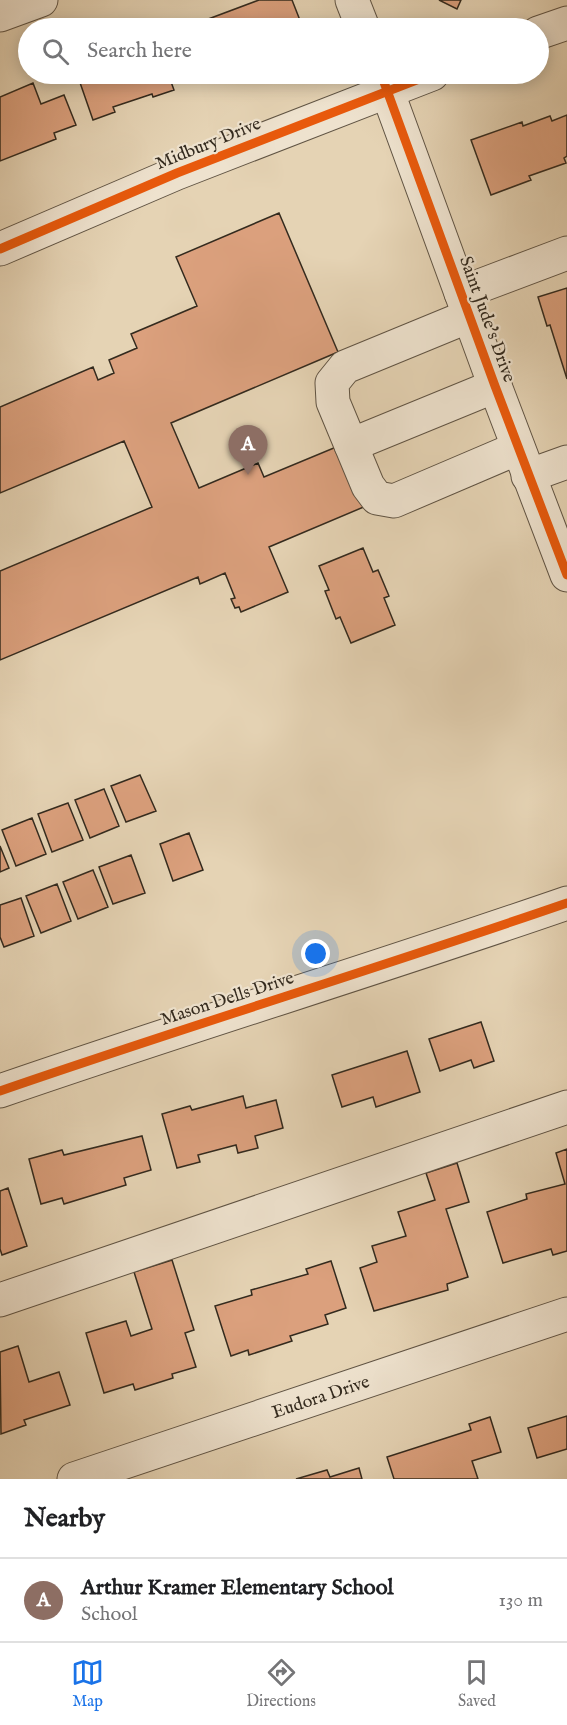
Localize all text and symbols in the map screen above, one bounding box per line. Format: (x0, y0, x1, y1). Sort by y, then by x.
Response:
search box (18, 18, 549, 84)
icon: search (39, 35, 72, 68)
text: Search here (87, 37, 192, 65)
street label: Midbury Drive (153, 113, 265, 176)
street label: Saint Jude's Drive (453, 253, 520, 386)
pin: A (228, 426, 268, 475)
your location (301, 939, 330, 968)
street label: Mason Dells Drive (158, 967, 297, 1032)
street label: Eudora Drive (269, 1371, 373, 1425)
text: Nearby (24, 1502, 105, 1535)
text: Arthur Kramer Elementary School (81, 1574, 393, 1602)
text: A (37, 1588, 50, 1613)
text: 130 m (498, 1588, 543, 1613)
text: School (81, 1602, 137, 1627)
tab: Map (71, 1656, 104, 1712)
tab: Directions (246, 1656, 316, 1712)
tab: Saved (458, 1656, 496, 1712)

